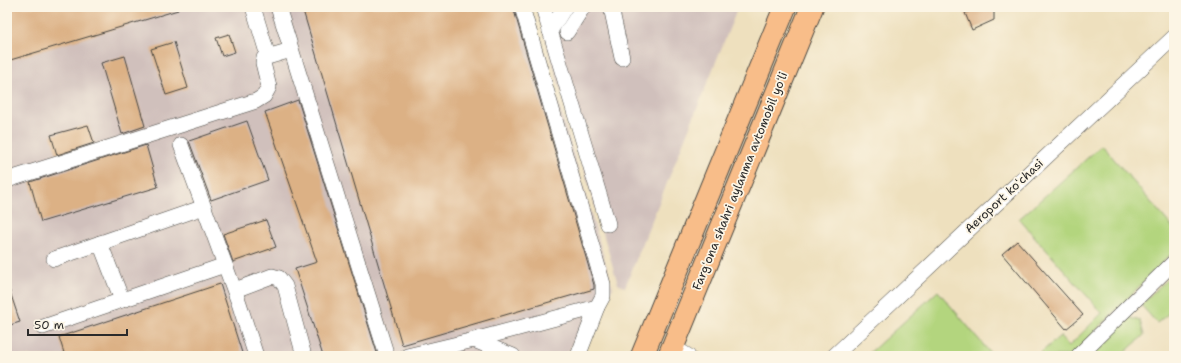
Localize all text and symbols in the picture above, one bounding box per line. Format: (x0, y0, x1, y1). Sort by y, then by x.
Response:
street label: Fargʻona shahri aylanma avtomobil yoʻli (689, 69, 791, 293)
street label: Aeroport koʻchasi (961, 155, 1047, 237)
scale bar (28, 311, 127, 337)
text: 50 m (34, 317, 64, 333)

